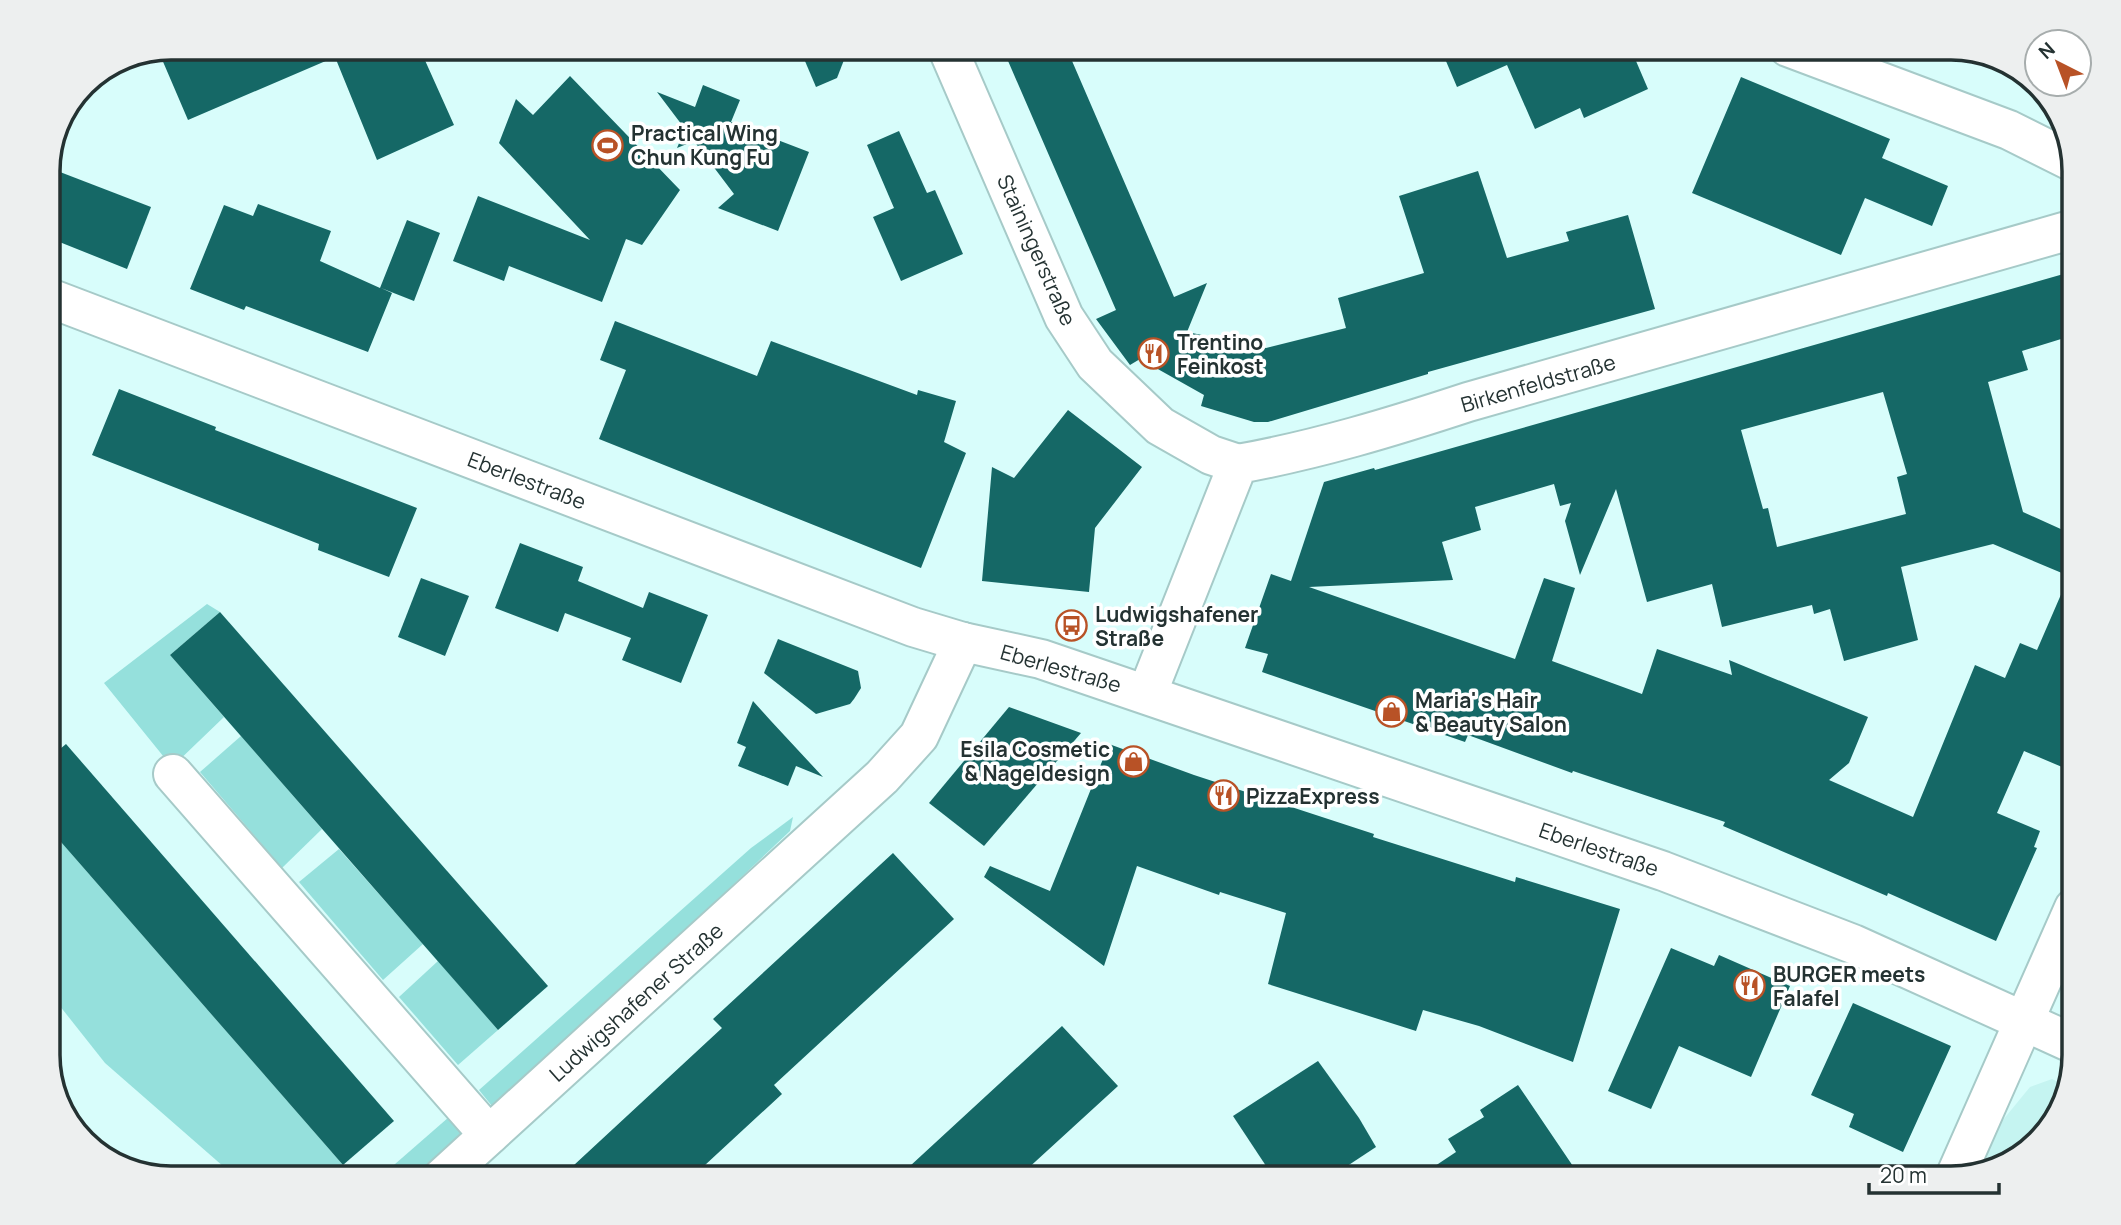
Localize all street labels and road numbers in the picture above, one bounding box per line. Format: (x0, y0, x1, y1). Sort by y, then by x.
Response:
street label: Stainingerstraße (991, 170, 1083, 330)
street label: Birkenfeldstraße (1457, 348, 1619, 418)
street label: Eberlestraße (464, 445, 590, 515)
street label: Eberlestraße (997, 637, 1125, 699)
street label: Eberlestraße (1536, 815, 1662, 883)
street label: Ludwigshafener Straße (543, 916, 729, 1088)

